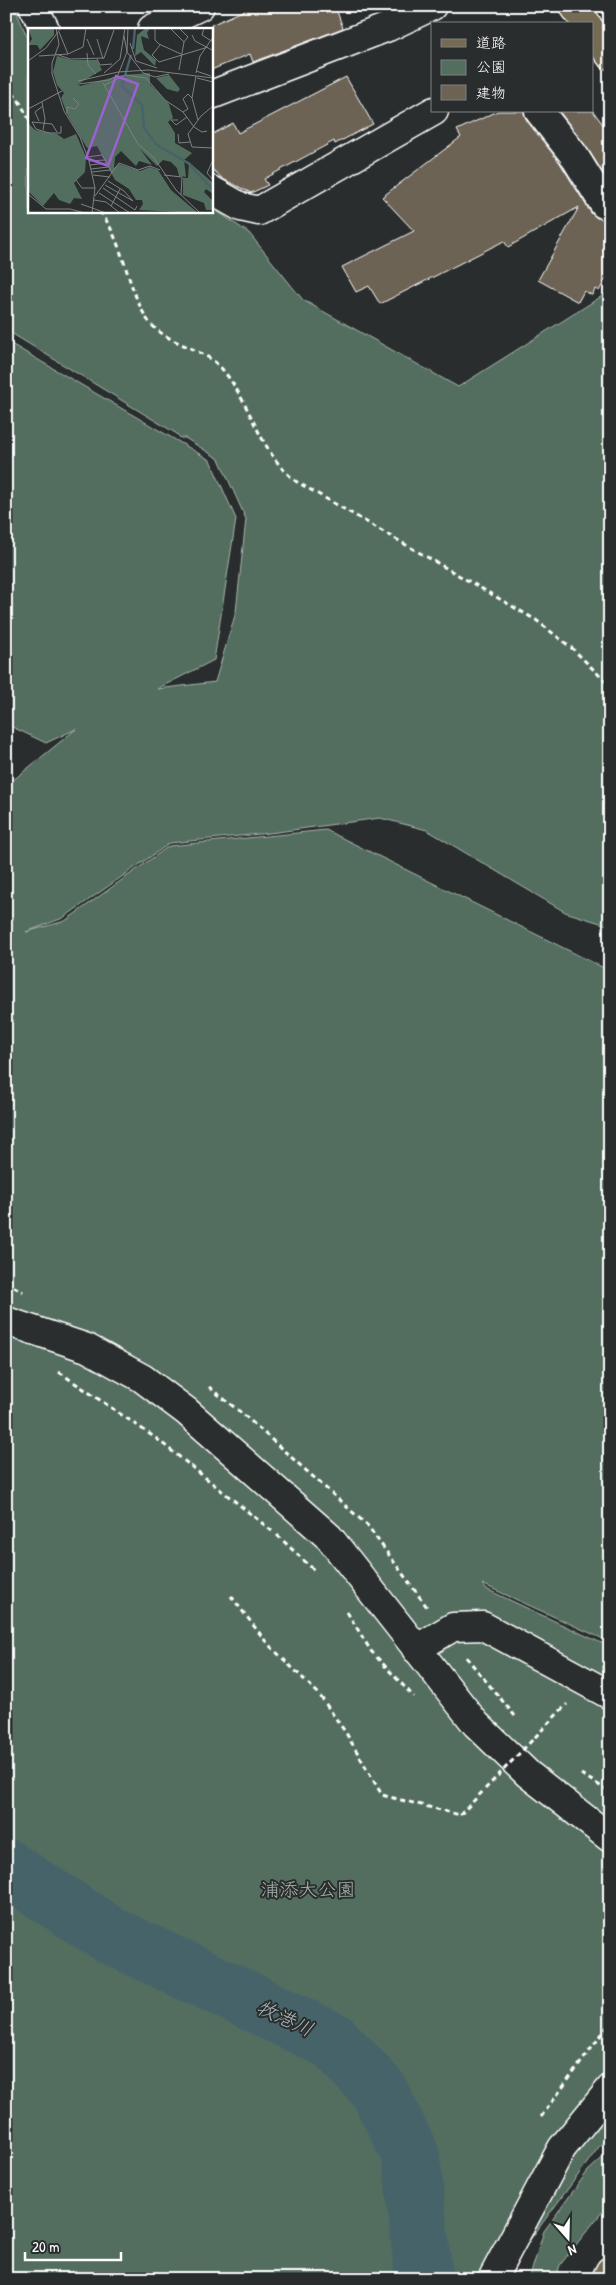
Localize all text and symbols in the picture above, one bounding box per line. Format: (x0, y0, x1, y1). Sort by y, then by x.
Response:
legend (431, 22, 594, 112)
inset map (28, 28, 212, 212)
text: 道路 (476, 32, 506, 53)
text: 公園 (476, 56, 506, 77)
text: 建物 (476, 82, 506, 103)
park label: 浦添大公園 (260, 1876, 356, 1902)
water label: 牧港川 (252, 1993, 318, 2042)
north arrow (544, 2212, 594, 2262)
scale bar (25, 2230, 121, 2262)
text: 20 m (32, 2236, 59, 2257)
text: N (565, 2240, 579, 2261)

